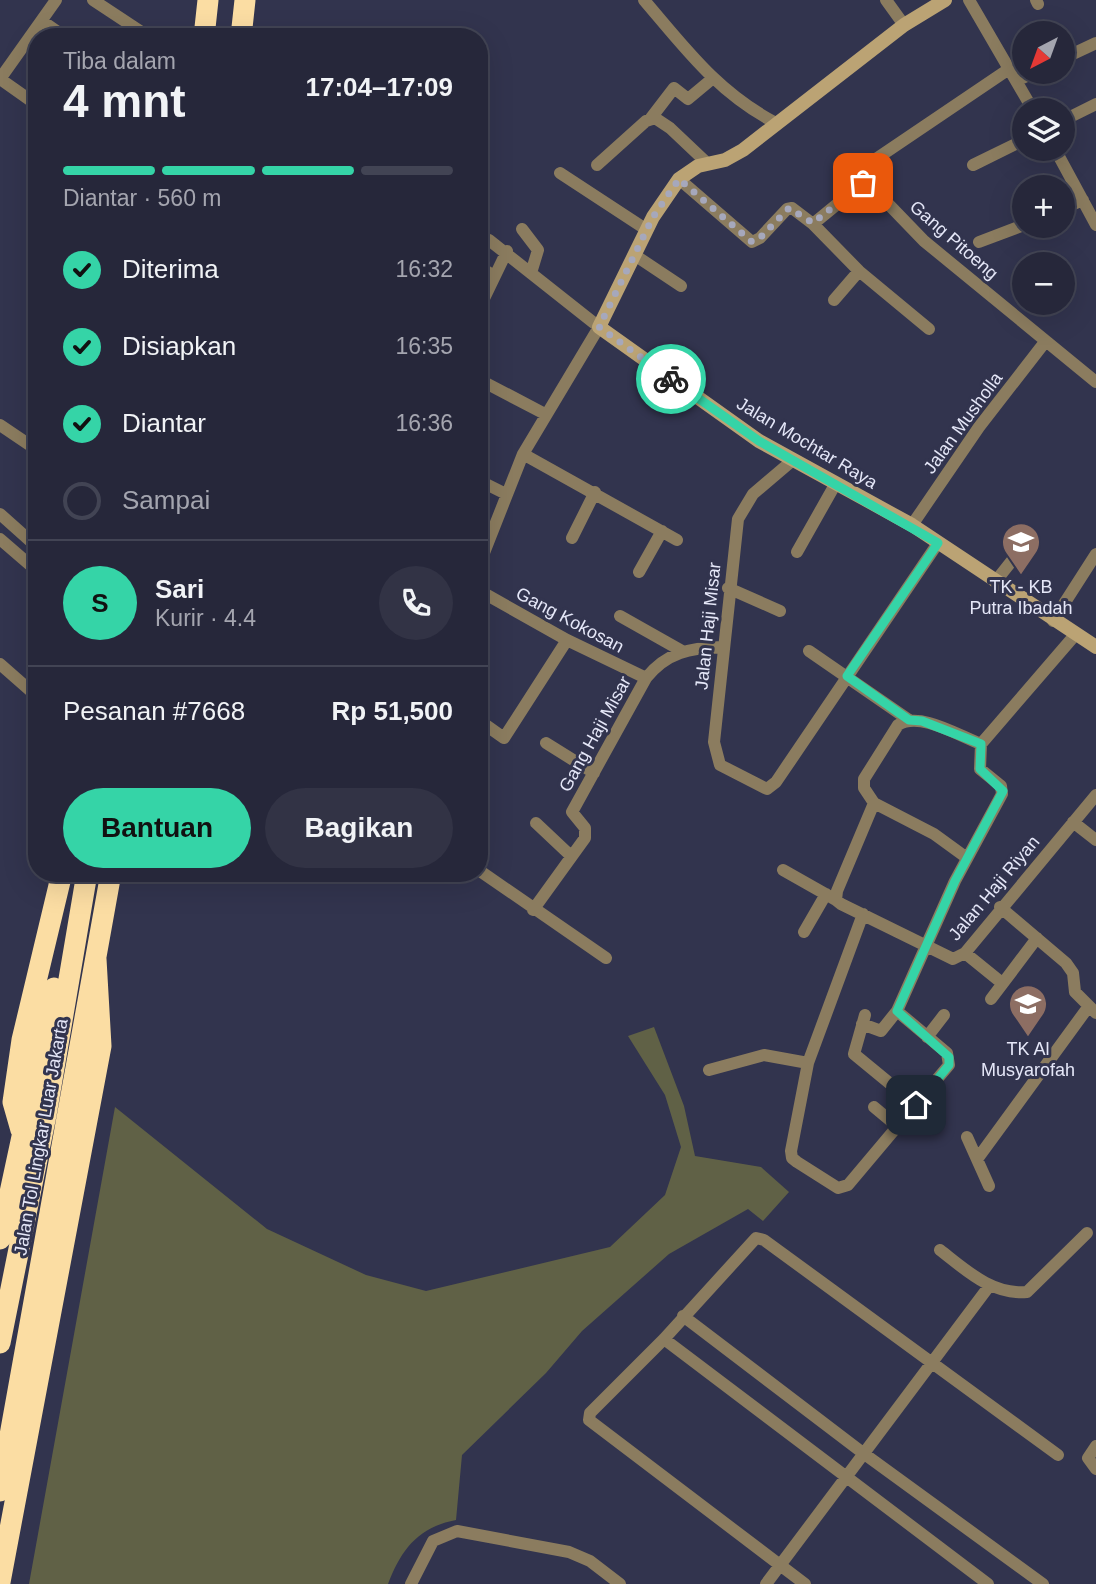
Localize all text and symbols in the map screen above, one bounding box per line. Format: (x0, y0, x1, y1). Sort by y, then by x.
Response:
north arrow (1012, 21, 1074, 84)
map controls (1012, 21, 1075, 315)
text: Tiba dalam (63, 48, 176, 74)
text: 17:04–17:09 (306, 72, 453, 102)
text: 4 mnt (63, 75, 186, 127)
button: layers (1012, 98, 1075, 161)
pin (833, 153, 893, 213)
icon: bag (844, 164, 882, 202)
button: + (1012, 175, 1075, 238)
text: Diantar · 560 m (63, 185, 222, 211)
street label: Gang Pitoeng (906, 196, 1002, 284)
icon: check (63, 251, 101, 289)
button: − (1012, 252, 1075, 315)
text: Diterima (122, 254, 219, 284)
text: 16:32 (395, 256, 453, 282)
icon: check (63, 328, 101, 366)
text: Disiapkan (122, 331, 236, 361)
text: 16:35 (395, 333, 453, 359)
courier (636, 344, 706, 414)
icon: bike (652, 360, 690, 398)
street label: Jalan Musholla (920, 368, 1007, 477)
street label: Jalan Mochtar Raya (733, 393, 882, 493)
icon: check (63, 405, 101, 443)
text: Diantar (122, 408, 206, 438)
text: 16:36 (395, 410, 453, 436)
text: Sampai (122, 485, 210, 515)
school or university icon: TK - KB Putra Ibadah (1000, 521, 1042, 576)
street label: Jalan Haji Misar (691, 561, 725, 691)
button: phone (379, 566, 453, 640)
text: Sari (155, 574, 204, 604)
place label: TK - KB Putra Ibadah (969, 577, 1073, 618)
street label: Gang Kokosan (513, 583, 627, 657)
text: S (91, 588, 109, 618)
text: Kurir · 4.4 (155, 605, 256, 631)
street label: Gang Haji Misar (555, 673, 635, 795)
text: Pesanan #7668 (63, 696, 245, 726)
text: Rp 51,500 (332, 696, 453, 726)
button: Bantuan (63, 788, 251, 868)
button: Bagikan (265, 788, 453, 868)
street label: Jalan Haji Riyan (945, 832, 1043, 944)
school or university icon: TK Al Musyarofah (1007, 983, 1049, 1038)
street label: Jalan Tol Lingkar Luar Jakarta (10, 1016, 72, 1257)
place label: TK Al Musyarofah (981, 1039, 1075, 1080)
pin (886, 1075, 946, 1135)
icon: home (897, 1086, 935, 1124)

